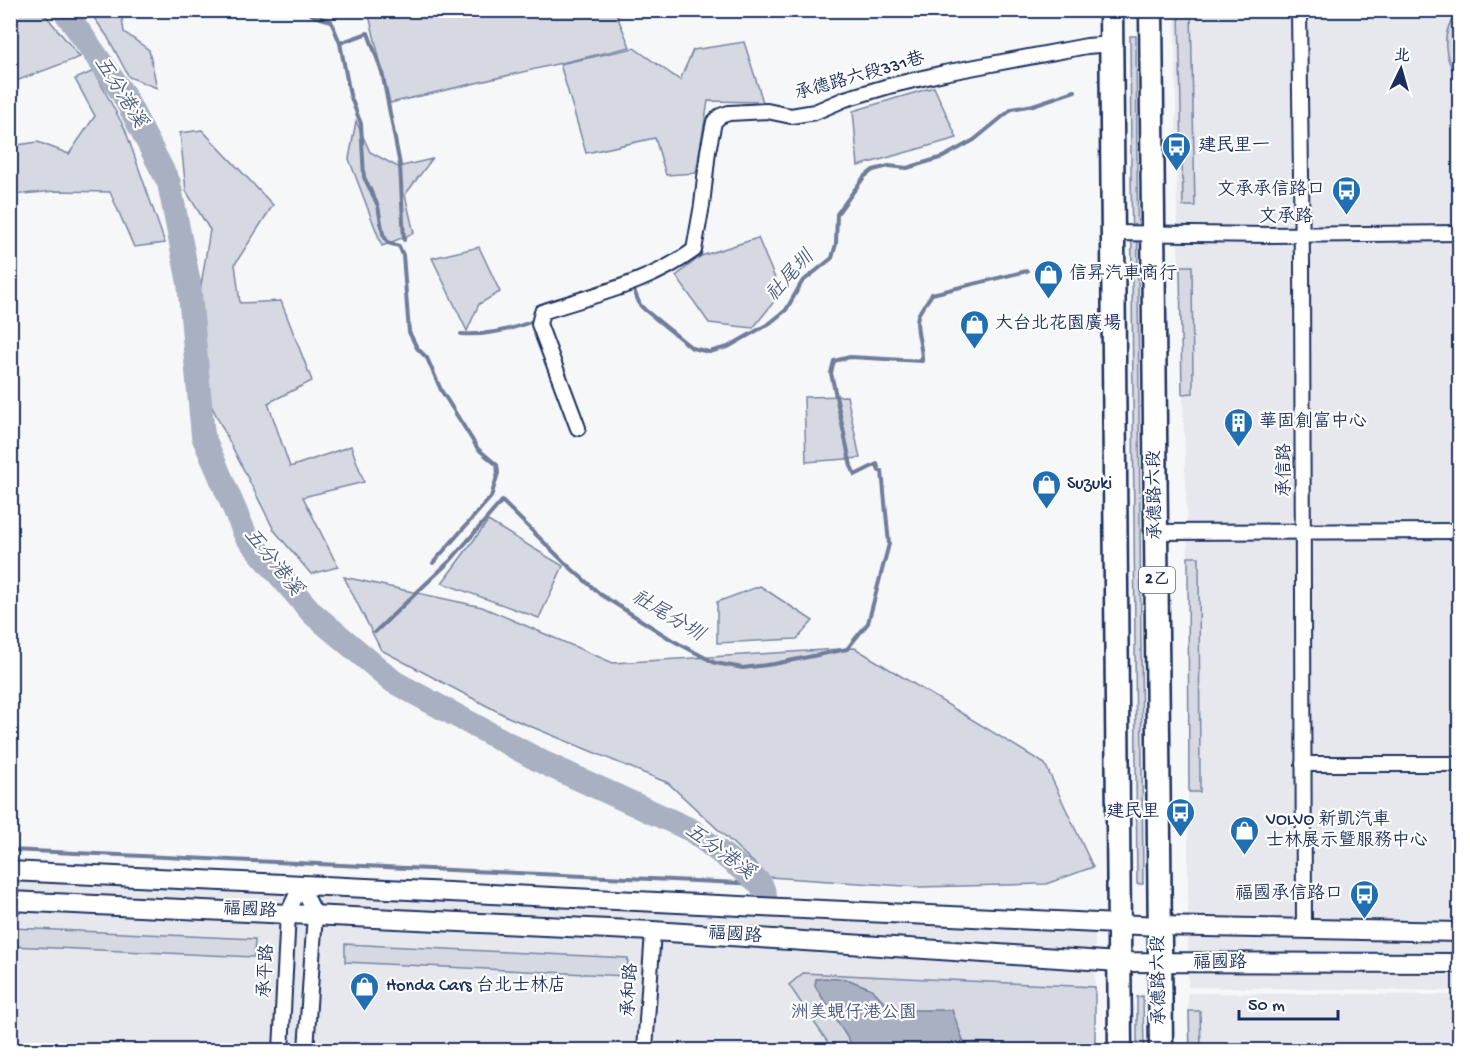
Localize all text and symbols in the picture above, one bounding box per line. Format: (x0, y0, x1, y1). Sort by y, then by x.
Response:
north arrow (1371, 39, 1431, 99)
text: 北 (1393, 46, 1411, 68)
street label: 承德路六段331巷 (792, 47, 927, 106)
water label: 五分港溪 (88, 52, 152, 134)
bus stop icon: 建民里一 (1161, 130, 1193, 172)
place label: 建民里一 (1198, 135, 1270, 157)
bus stop icon: 文承承信路口 (1330, 174, 1362, 216)
place label: 文承承信路口 (1217, 179, 1325, 201)
street label: 文承路 (1259, 206, 1313, 228)
water label: 社尾圳 (762, 245, 821, 307)
shop icon: 信昇汽車商行 (1032, 258, 1064, 300)
place label: 信昇汽車商行 (1069, 263, 1177, 285)
shop icon: 大台北花園廣場 (958, 308, 990, 350)
place label: 大台北花園廣場 (995, 313, 1121, 335)
building icon: 華固創富中心 (1222, 406, 1254, 448)
place label: 華固創富中心 (1259, 411, 1367, 433)
street label: 承信路 (1274, 443, 1296, 497)
street label: 承德路六段 (1144, 450, 1167, 540)
shop icon: Suzuki (1030, 468, 1062, 510)
place label: Suzuki (1067, 474, 1112, 495)
water label: 五分港溪 (238, 523, 308, 602)
road number: 2乙 (1139, 567, 1175, 593)
water label: 社尾分圳 (627, 586, 709, 648)
bus stop icon: 建民里 (1165, 796, 1197, 838)
place label: 建民里 (1106, 801, 1160, 823)
place label: VOLVO 新凱汽車 士林展示暨服務中心 (1265, 809, 1428, 852)
shop icon: VOLVO 新凱汽車 士林展示暨服務中心 (1229, 814, 1261, 856)
water label: 五分港溪 (680, 819, 760, 886)
bus stop icon: 福國承信路口 (1348, 878, 1380, 920)
place label: 福國承信路口 (1235, 883, 1343, 905)
street label: 福國路 (222, 898, 278, 923)
street label: 福國路 (707, 923, 763, 948)
street label: 承德路六段 (1148, 935, 1171, 1025)
street label: 承平路 (254, 943, 279, 999)
street label: 福國路 (1193, 952, 1247, 974)
street label: 承和路 (618, 962, 643, 1018)
shop icon: Honda Cars 台北士林店 (349, 970, 381, 1012)
place label: Honda Cars 台北士林店 (386, 975, 566, 997)
scale bar (1239, 983, 1338, 1021)
text: 50 m (1248, 996, 1285, 1017)
park label: 洲美蜆仔港公園 (791, 1002, 917, 1024)

